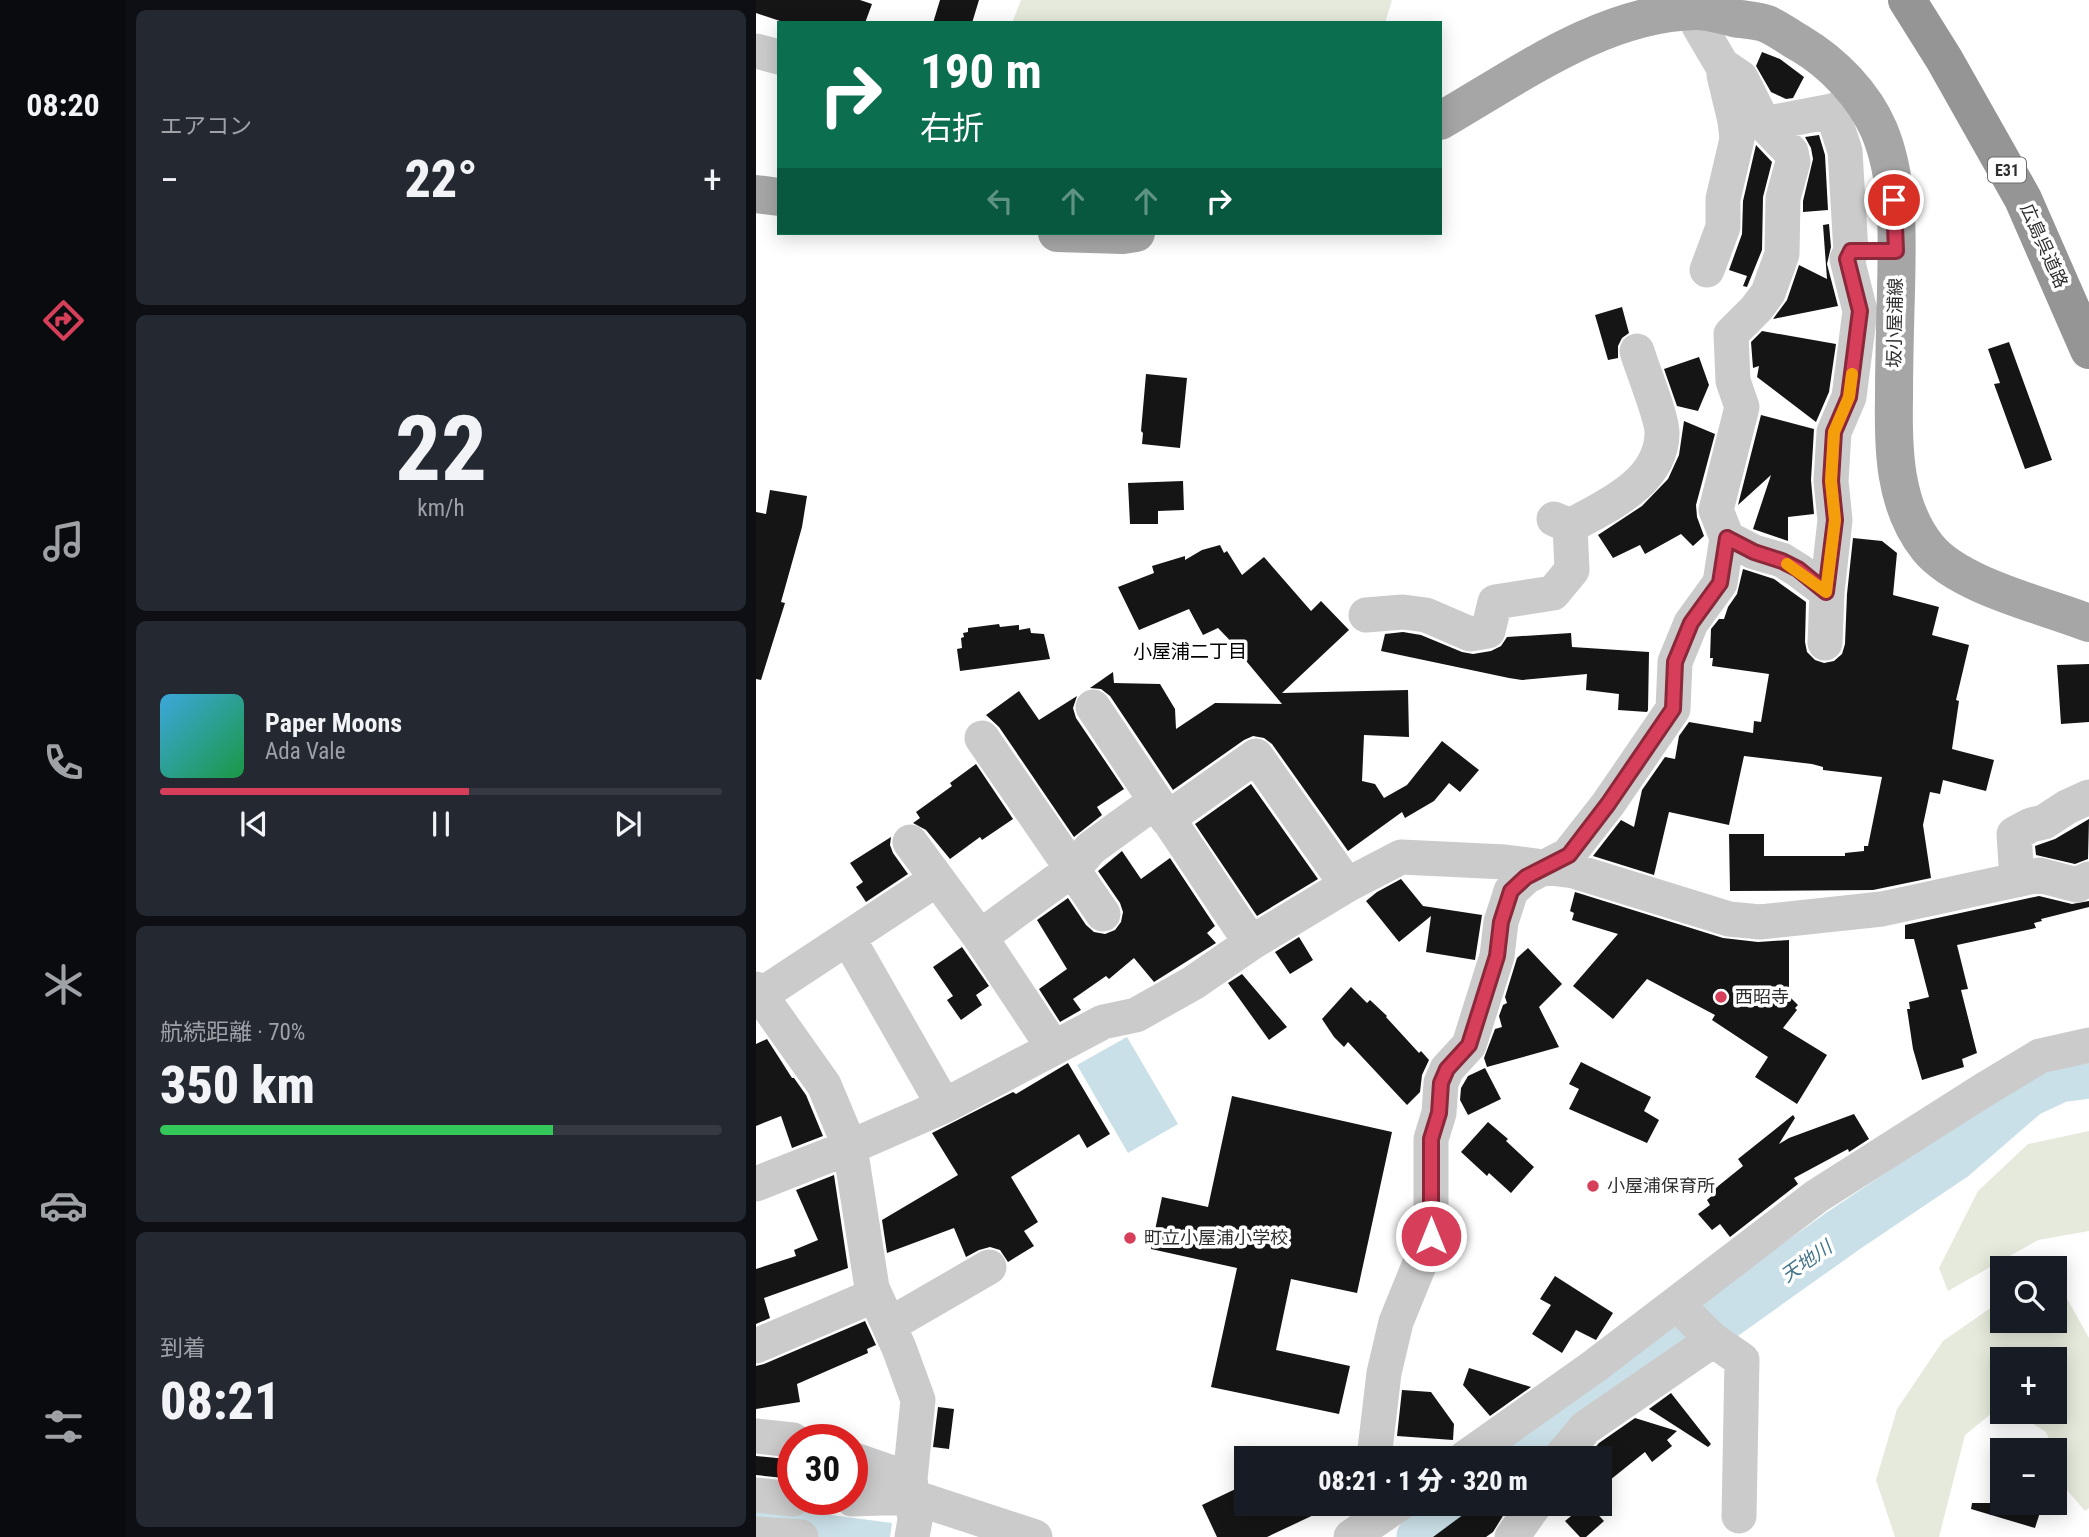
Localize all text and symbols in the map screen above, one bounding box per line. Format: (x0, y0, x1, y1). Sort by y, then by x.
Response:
text: 190 m (920, 43, 1042, 100)
icon: right (805, 49, 896, 140)
text: 08:20 (26, 86, 100, 124)
text: 右折 (920, 109, 984, 147)
text: エアコン (160, 113, 252, 140)
text: 22° (404, 149, 478, 210)
text: − (160, 158, 179, 202)
text: + (703, 158, 722, 202)
road number: E31 (1988, 158, 2026, 182)
pin (1864, 170, 1924, 230)
icon: arrive (1875, 181, 1913, 219)
icon: left (981, 182, 1019, 220)
icon: ahead (1054, 182, 1092, 220)
icon: ahead (1127, 182, 1165, 220)
icon: right (1200, 182, 1238, 220)
street label: 広島呉道路 (2017, 200, 2072, 291)
street label: 坂小屋浦線 (1883, 278, 1906, 368)
icon: directions (39, 296, 88, 345)
text: 22 (395, 396, 487, 502)
text: km/h (417, 495, 465, 522)
icon: music (39, 517, 88, 566)
district label: 小屋浦二丁目 (1133, 640, 1247, 663)
text: Paper Moons (265, 708, 402, 738)
icon: phone (39, 738, 88, 787)
text: Ada Vale (265, 738, 345, 765)
icon: previous (235, 805, 273, 843)
icon: pause (422, 805, 460, 843)
icon: next (609, 805, 647, 843)
icon: climate (39, 960, 88, 1009)
place label: 西昭寺 (1735, 986, 1789, 1007)
marker: 西昭寺 (1713, 989, 1729, 1005)
text: 航続距離 · 70% (160, 1019, 305, 1046)
text: 350 km (160, 1055, 315, 1116)
place label: 小屋浦保育所 (1607, 1175, 1715, 1196)
marker: 小屋浦保育所 (1585, 1178, 1601, 1194)
icon: car (39, 1181, 88, 1230)
position arrow (1394, 1199, 1468, 1273)
place label: 町立小屋浦小学校 (1144, 1227, 1288, 1248)
marker: 町立小屋浦小学校 (1122, 1230, 1138, 1246)
water label: 天地川 (1776, 1234, 1838, 1287)
map controls (1990, 1256, 2067, 1515)
button: search (1990, 1256, 2067, 1333)
text: 到着 (160, 1335, 206, 1362)
button: + (1990, 1347, 2067, 1424)
text: 08:21 (160, 1371, 280, 1432)
icon: filters (39, 1402, 88, 1451)
speed limit sign: 30 (777, 1424, 868, 1515)
button: − (1990, 1438, 2067, 1515)
text: 08:21 · 1 分 · 320 m (1318, 1466, 1528, 1496)

